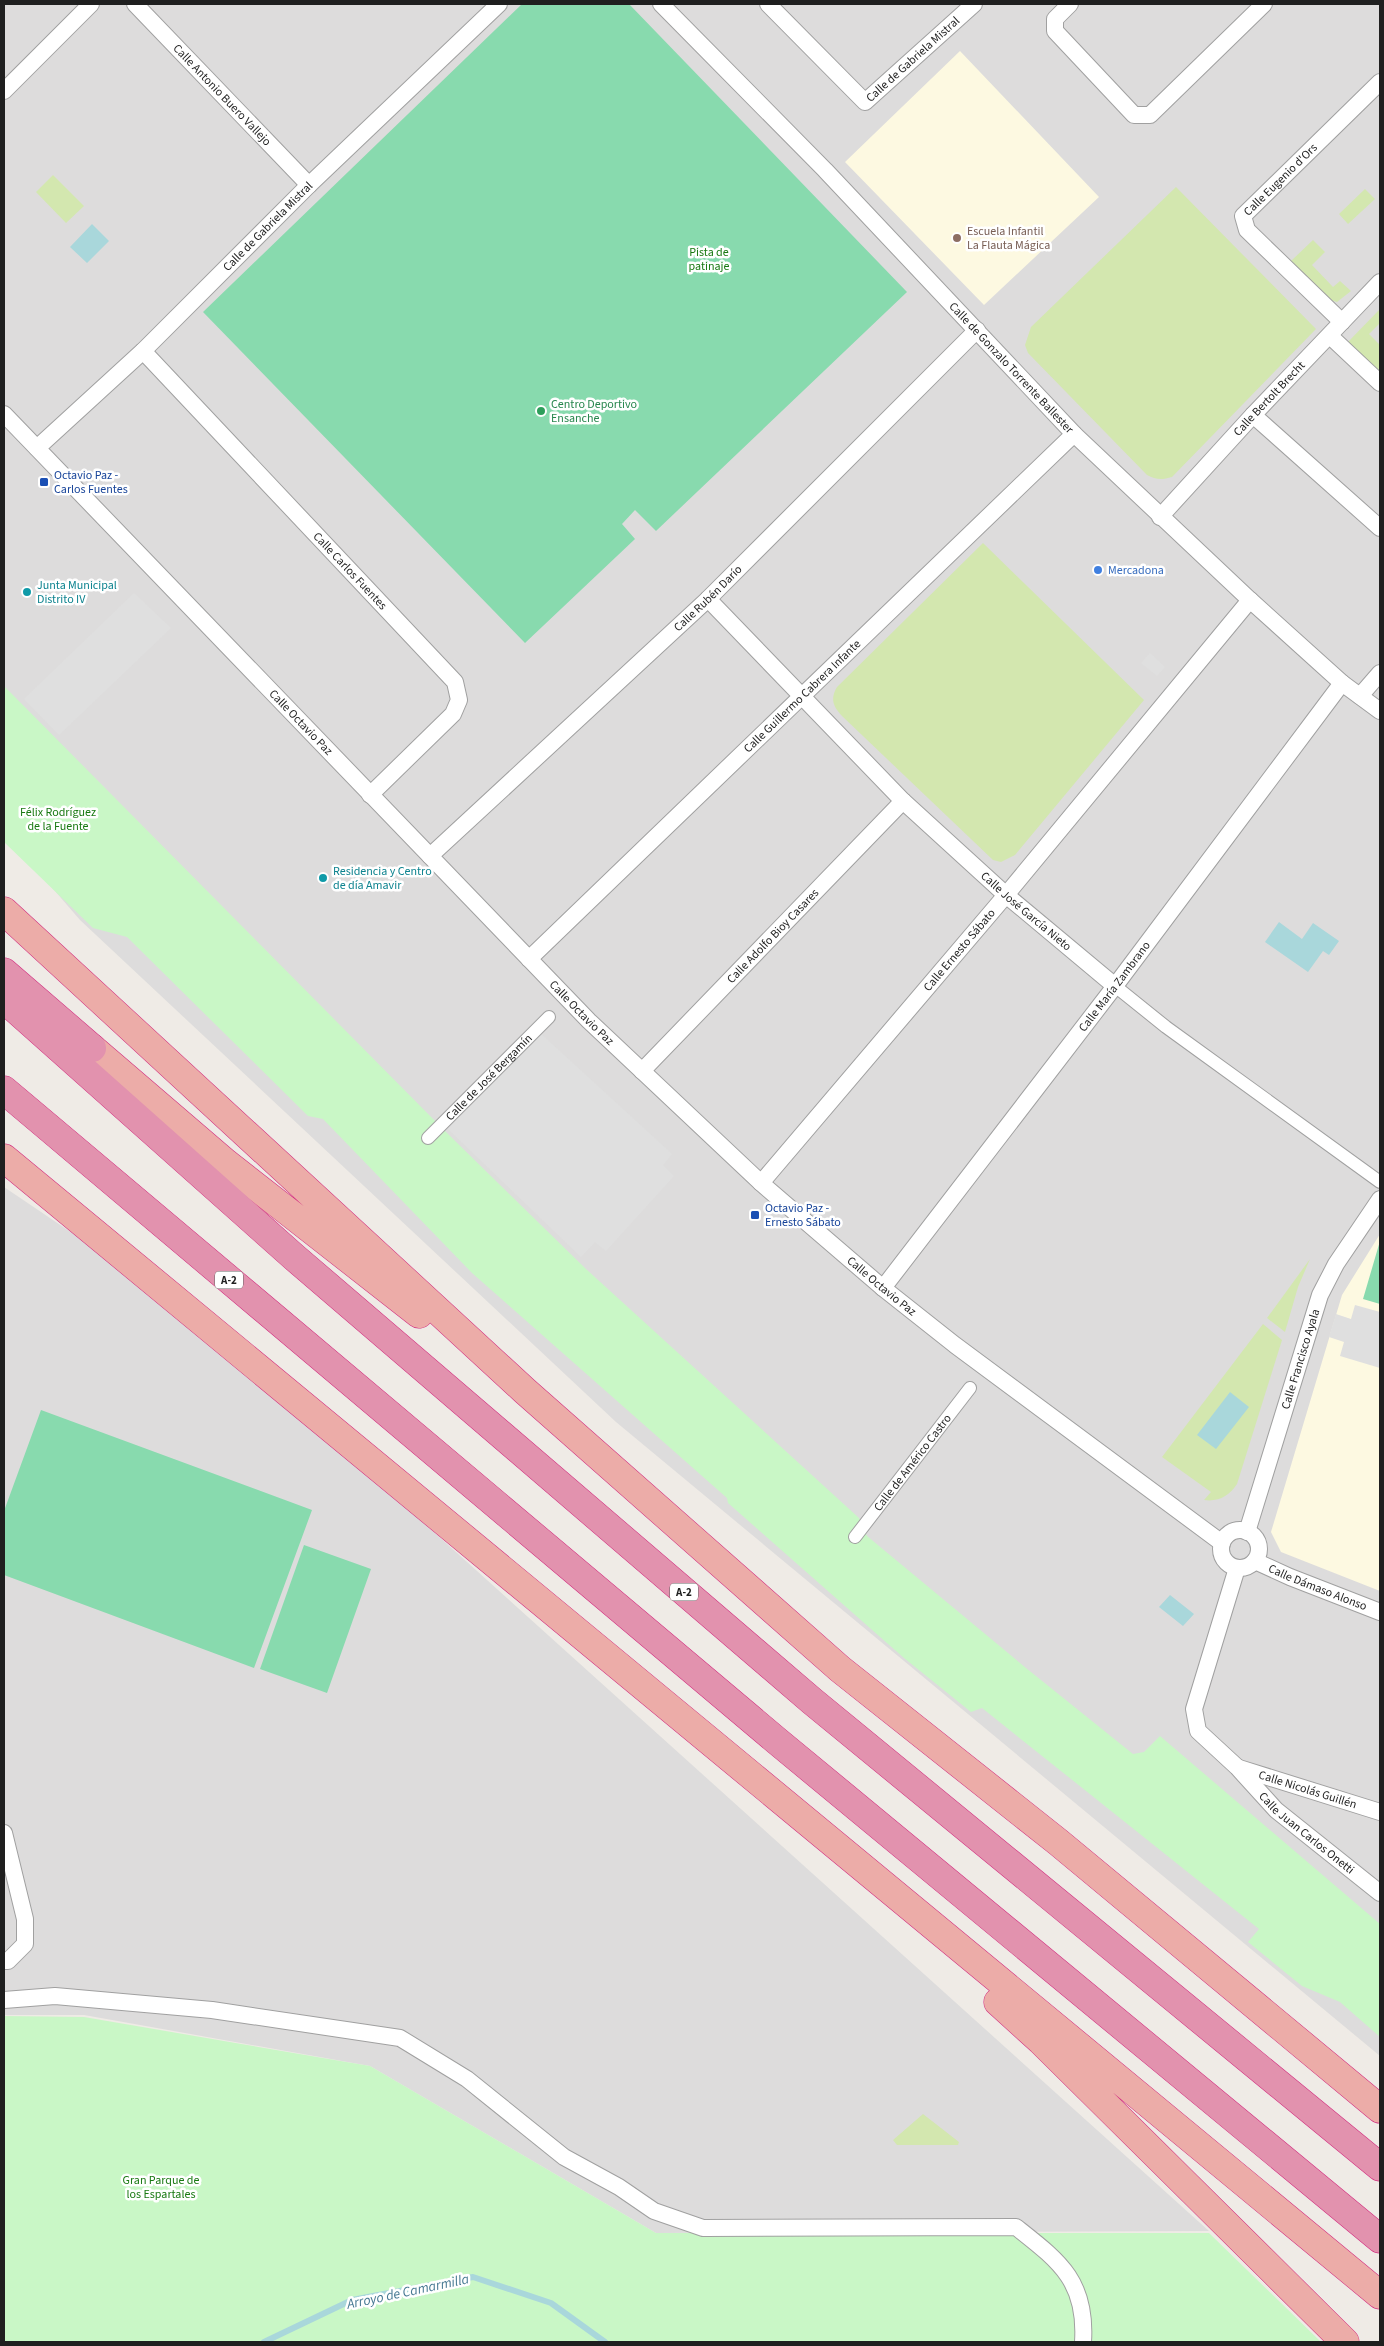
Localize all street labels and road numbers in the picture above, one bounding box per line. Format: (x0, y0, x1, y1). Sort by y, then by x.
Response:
street label: Calle de Gabriela Mistral (862, 12, 963, 106)
street label: Calle Antonio Buero Vallejo (169, 40, 275, 150)
street label: Calle Eugenio d'Ors (1240, 139, 1321, 220)
street label: Calle de Gabriela Mistral (219, 178, 316, 275)
street label: Calle de Gonzalo Torrente Ballester (945, 298, 1078, 438)
street label: Calle Bertolt Brecht (1229, 357, 1309, 440)
street label: Calle Carlos Fuentes (309, 528, 391, 613)
street label: Calle Rubén Darío (670, 561, 746, 635)
street label: Calle Guillermo Cabrera Infante (740, 636, 864, 757)
street label: Calle Octavio Paz (265, 685, 337, 759)
street label: Calle José García Nieto (977, 868, 1075, 955)
street label: Calle Adolfo Bioy Casares (723, 885, 823, 987)
street label: Calle Ernesto Sábato (919, 905, 999, 995)
street label: Calle María Zambrano (1074, 938, 1154, 1035)
street label: Calle Octavio Paz (546, 976, 618, 1049)
street label: Calle de José Bergamín (442, 1030, 536, 1124)
street label: Calle Octavio Paz (843, 1252, 920, 1320)
road number: A-2 (215, 1272, 243, 1288)
street label: Calle Francisco Ayala (1277, 1307, 1324, 1411)
street label: Calle de Américo Castro (870, 1410, 955, 1515)
street label: Calle Dámaso Alonso (1266, 1560, 1370, 1615)
road number: A-2 (670, 1584, 698, 1600)
street label: Calle Nicolás Guillén (1257, 1766, 1359, 1813)
street label: Calle Juan Carlos Onetti (1255, 1788, 1358, 1878)

